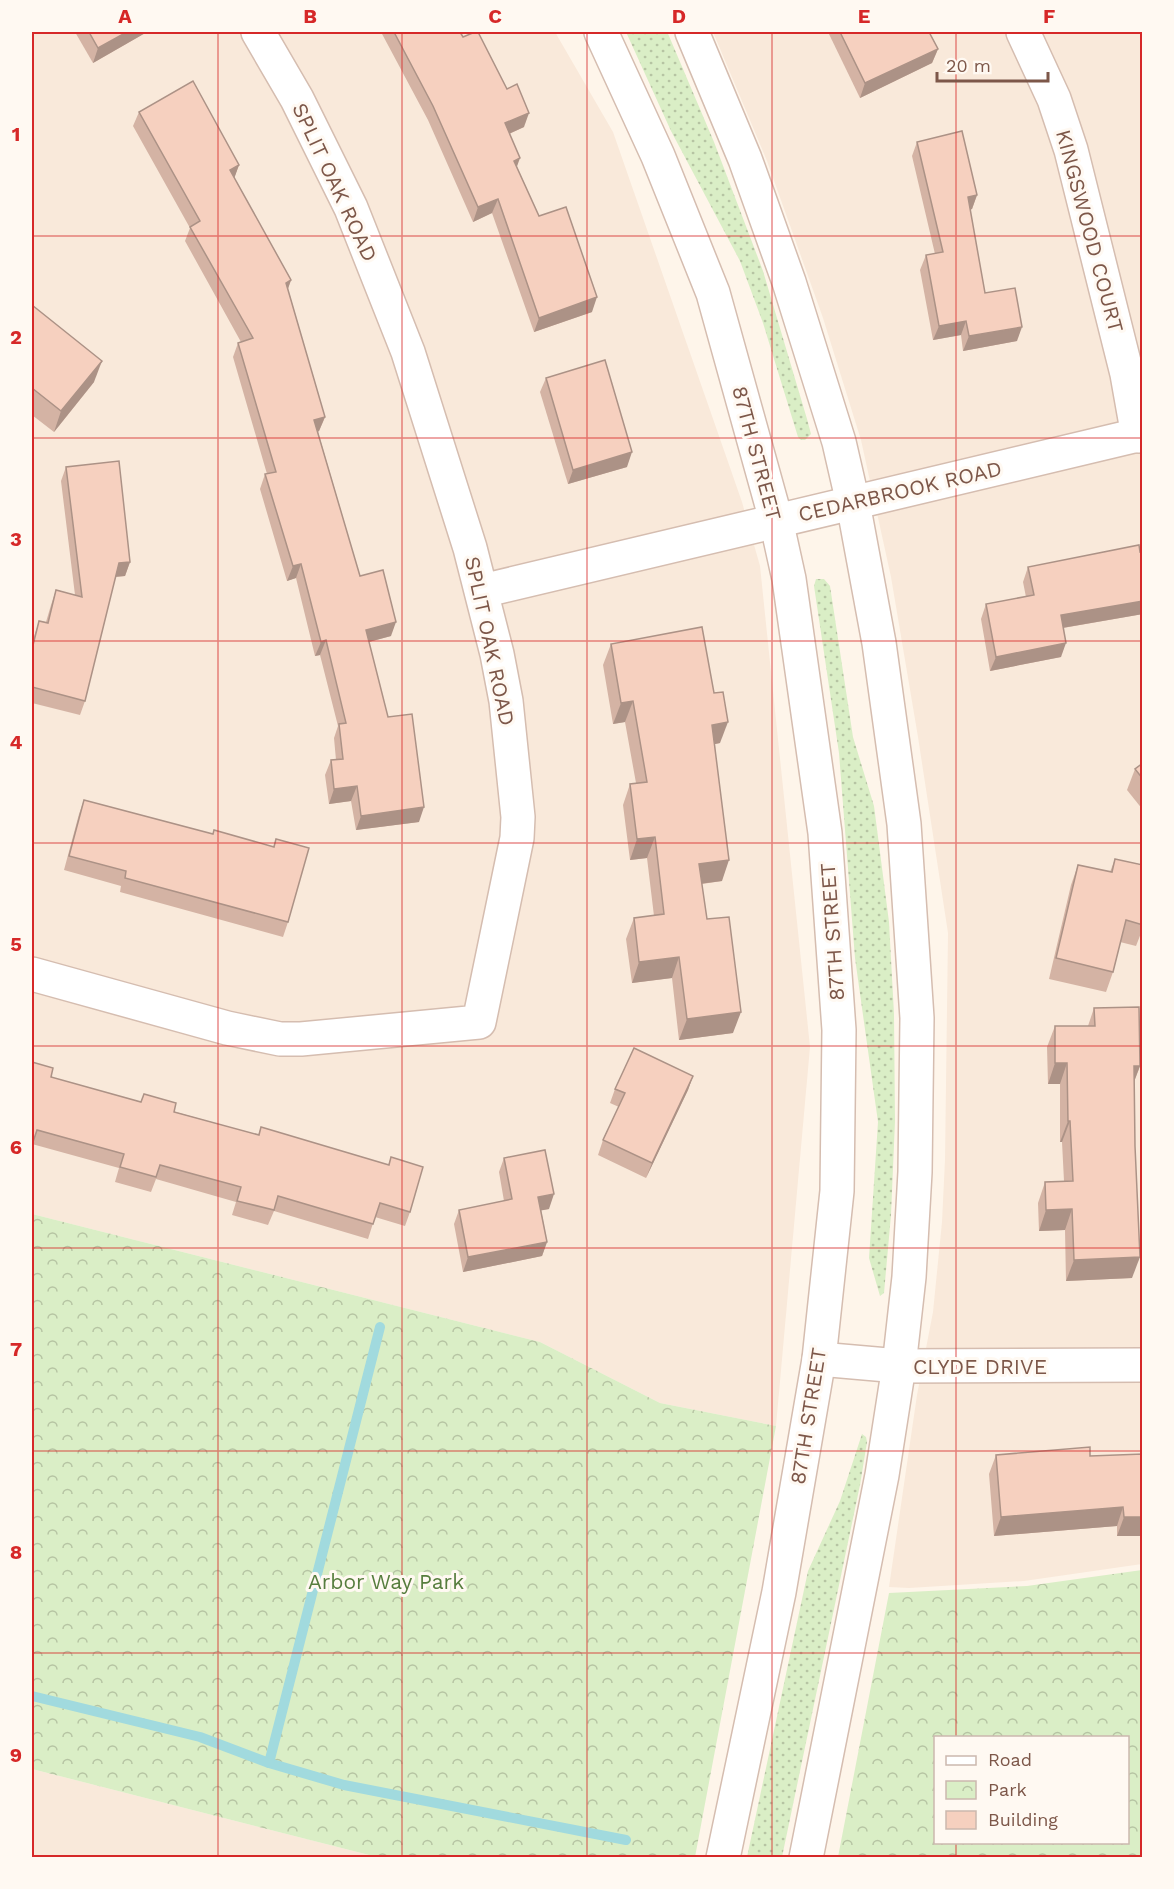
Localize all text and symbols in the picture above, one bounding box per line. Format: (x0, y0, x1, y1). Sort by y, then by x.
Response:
text: A (118, 4, 132, 28)
text: B (303, 4, 317, 28)
text: C (488, 4, 502, 28)
text: D (672, 4, 686, 28)
text: E (858, 4, 870, 28)
text: F (1043, 4, 1055, 28)
scale bar (937, 45, 1048, 83)
text: 20 m (946, 55, 991, 76)
street label: SPLIT OAK ROAD (287, 99, 383, 265)
text: 1 (12, 122, 20, 146)
street label: KINGSWOOD COURT (1051, 127, 1129, 335)
text: 2 (10, 325, 22, 349)
street label: 87TH STREET (727, 383, 787, 523)
street label: CEDARBROOK ROAD (796, 455, 1004, 527)
text: 3 (10, 527, 22, 551)
street label: SPLIT OAK ROAD (460, 554, 520, 728)
text: 4 (10, 730, 23, 754)
street label: 87TH STREET (815, 862, 849, 1002)
text: 5 (10, 932, 22, 956)
text: 6 (10, 1135, 22, 1159)
text: 7 (10, 1337, 22, 1361)
street label: 87TH STREET (785, 1346, 831, 1486)
street label: CLYDE DRIVE (913, 1354, 1047, 1379)
text: 8 (10, 1540, 22, 1564)
park label: Arbor Way Park (308, 1569, 464, 1594)
legend (934, 1736, 1129, 1844)
text: 9 (10, 1743, 22, 1767)
text: Road (988, 1749, 1032, 1770)
text: Park (988, 1779, 1027, 1800)
text: Building (988, 1809, 1058, 1830)

